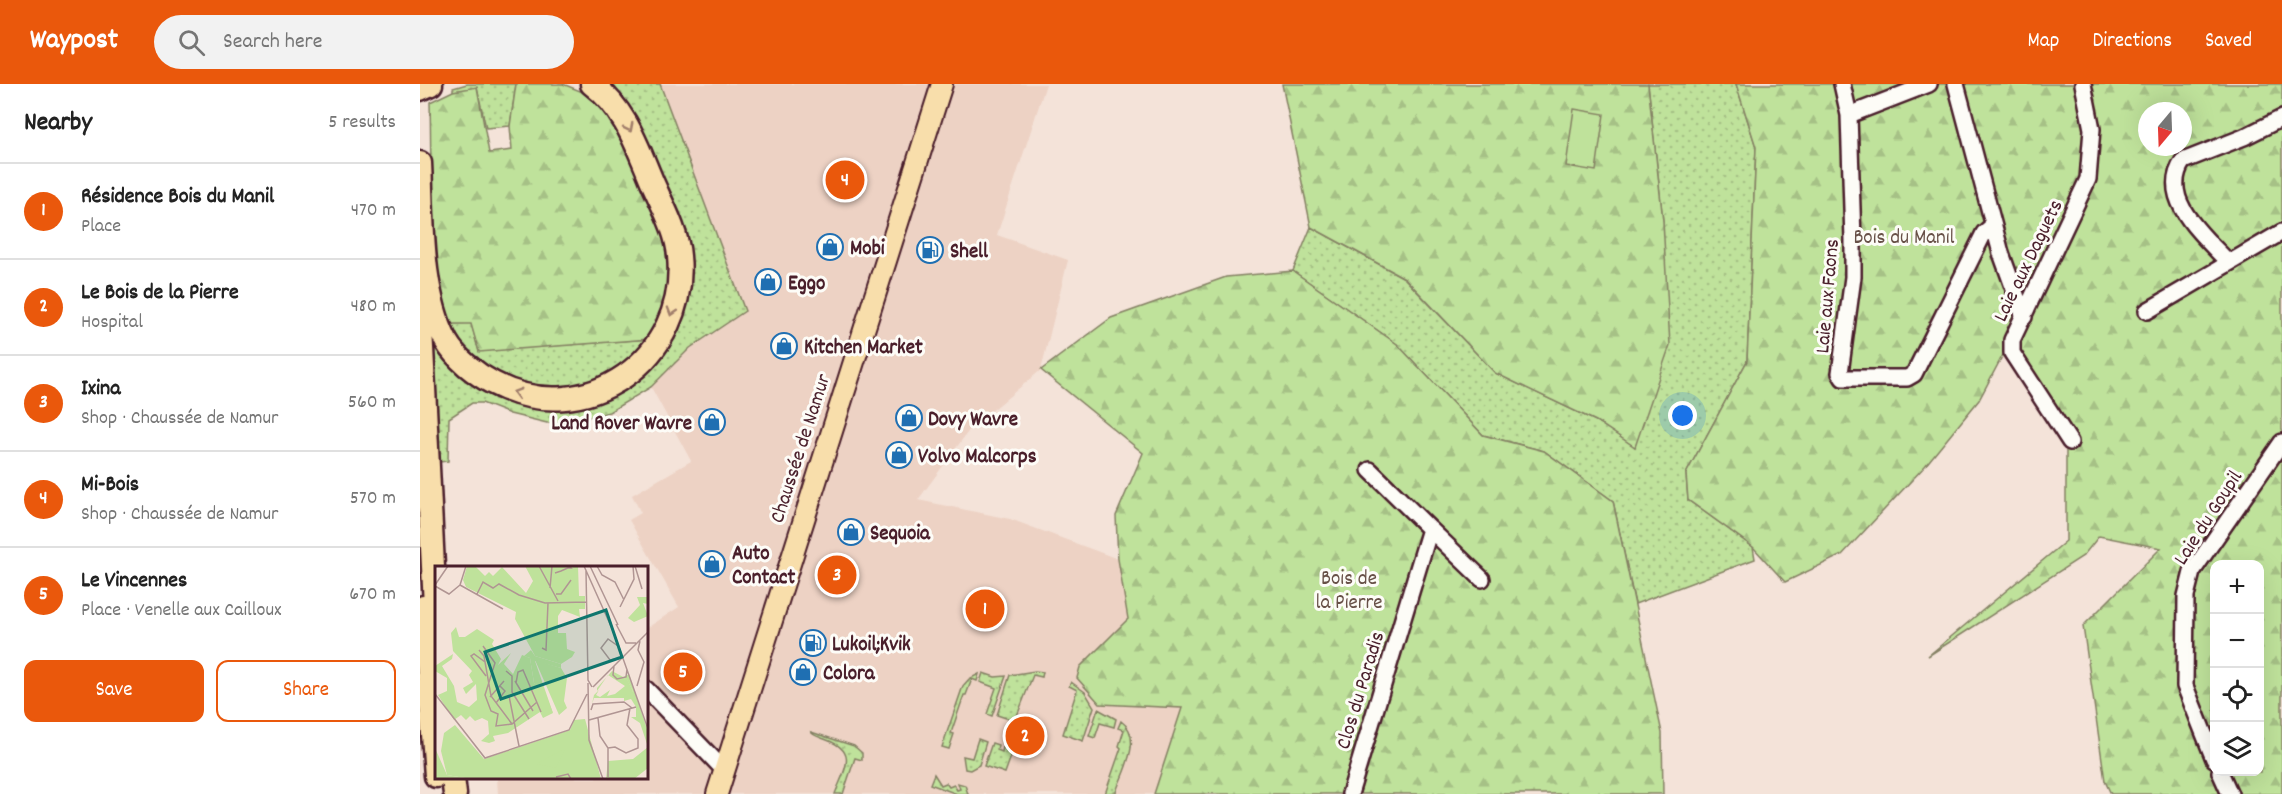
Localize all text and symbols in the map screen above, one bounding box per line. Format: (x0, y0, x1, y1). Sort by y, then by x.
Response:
search box (154, 15, 574, 69)
text: Waypost (30, 22, 118, 62)
icon: search (175, 26, 208, 59)
text: Search here (223, 27, 322, 58)
text: Map (2028, 27, 2059, 57)
text: Directions (2092, 27, 2172, 57)
text: Saved (2205, 27, 2252, 57)
north arrow (2138, 102, 2192, 156)
text: Nearby (24, 105, 92, 142)
text: 5 results (328, 109, 396, 137)
one-way arrow (621, 122, 633, 133)
pin: 4 (826, 158, 864, 202)
text: Résidence Bois du Manil (81, 182, 274, 213)
street label: Laie aux Daguets (1987, 195, 2072, 327)
text: 1 (41, 197, 46, 225)
text: 470 m (351, 197, 396, 225)
text: Place (81, 213, 121, 241)
park label: Bois du Manil (1853, 224, 1955, 254)
shop icon: Mobi (815, 232, 845, 262)
place label: Mobi (850, 235, 885, 265)
fuel station icon: Shell (915, 235, 945, 265)
place label: Shell (950, 238, 989, 268)
street label: Laie aux Faons (1809, 238, 1849, 355)
shop icon: Eggo (753, 267, 783, 297)
place label: Eggo (788, 270, 825, 300)
text: Le Bois de la Pierre (81, 278, 239, 309)
text: 2 (39, 293, 48, 321)
text: 480 m (350, 293, 396, 321)
one-way arrow (667, 306, 680, 317)
text: Hospital (81, 309, 143, 337)
shop icon: Kitchen Market (769, 331, 799, 361)
place label: Kitchen Market (804, 334, 923, 364)
street label: Chaussée de Namur (764, 370, 840, 527)
text: Ixina (81, 374, 121, 405)
one-way arrow (512, 388, 522, 400)
text: 3 (39, 389, 48, 417)
text: 560 m (348, 389, 396, 417)
your location (1668, 401, 1697, 430)
shop icon: Dovy Wavre (894, 403, 924, 433)
text: Shop · Chaussée de Namur (81, 405, 279, 433)
place label: Dovy Wavre (928, 406, 1018, 436)
shop icon: Land Rover Wavre (697, 407, 727, 437)
place label: Land Rover Wavre (551, 410, 692, 440)
shop icon: Volvo Malcorps (884, 440, 914, 470)
place label: Volvo Malcorps (918, 443, 1037, 473)
street label: Laie du Goupil (2168, 465, 2251, 572)
text: Mi-Bois (81, 470, 139, 501)
text: 4 (39, 485, 48, 513)
text: 570 m (350, 485, 396, 513)
text: Shop · Chaussée de Namur (81, 501, 279, 529)
shop icon: Sequoia (836, 517, 866, 547)
place label: Sequoia (870, 520, 931, 550)
place label: Auto Contact (732, 540, 795, 594)
shop icon: Auto Contact (697, 549, 727, 579)
pin: 3 (818, 552, 856, 598)
map controls (2210, 560, 2264, 776)
button: + (2210, 560, 2264, 614)
park label: Bois de la Pierre (1315, 565, 1383, 619)
text: Le Vincennes (81, 566, 187, 597)
inset map (435, 566, 648, 779)
text: 5 (39, 581, 48, 609)
text: 670 m (349, 581, 396, 609)
pin: 1 (966, 586, 1004, 632)
text: Place · Venelle aux Cailloux (81, 597, 282, 625)
button: − (2210, 614, 2264, 668)
fuel station icon: Lukoil;Kvik (798, 628, 828, 658)
street label: Clos du Paradis (1330, 628, 1394, 753)
place label: Lukoil;Kvik (832, 631, 911, 661)
pin: 5 (664, 650, 702, 694)
shop icon: Colora (788, 657, 818, 687)
button: Save (24, 660, 204, 722)
button: Share (216, 660, 396, 722)
place label: Colora (823, 660, 876, 690)
button: locate (2210, 668, 2264, 722)
pin: 2 (1006, 714, 1044, 758)
button: layers (2210, 722, 2264, 776)

